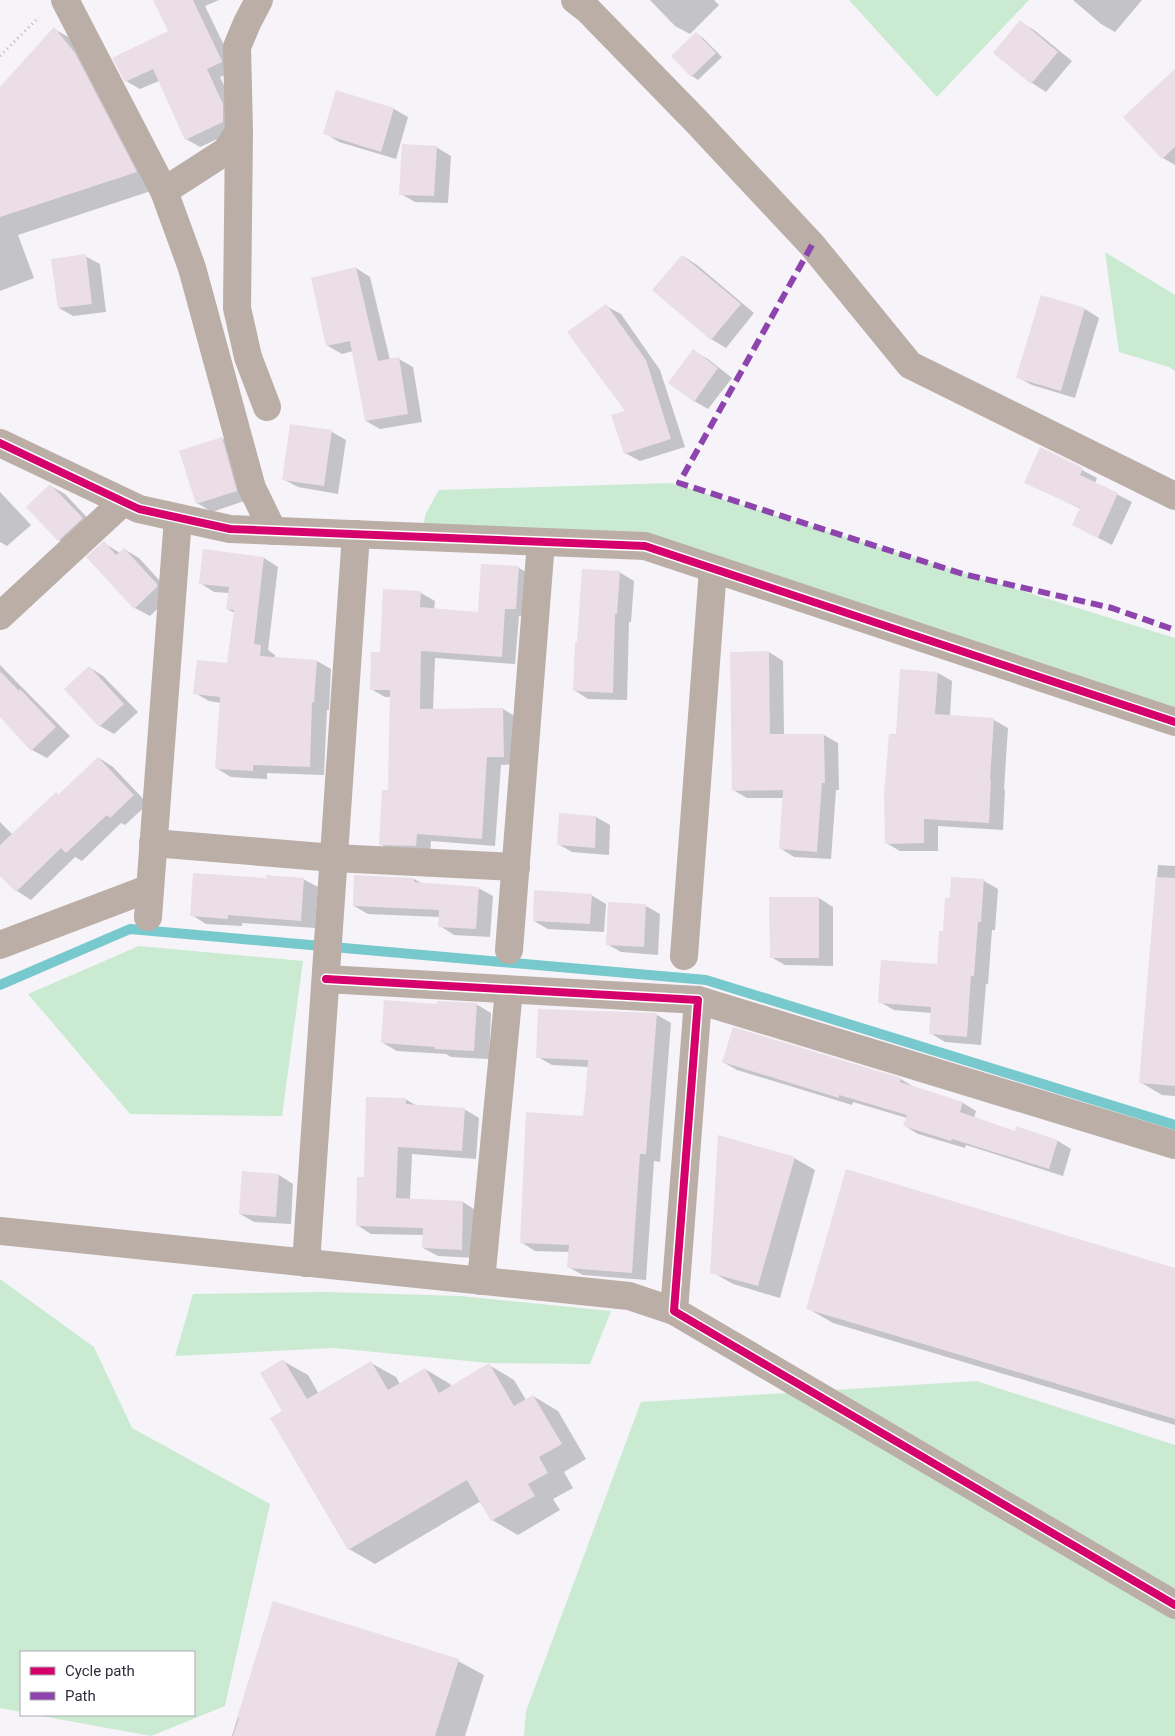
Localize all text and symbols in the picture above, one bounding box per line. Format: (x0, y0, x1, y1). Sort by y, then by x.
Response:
legend (20, 1651, 195, 1716)
text: Cycle path (65, 1662, 135, 1680)
text: Path (65, 1687, 96, 1705)

